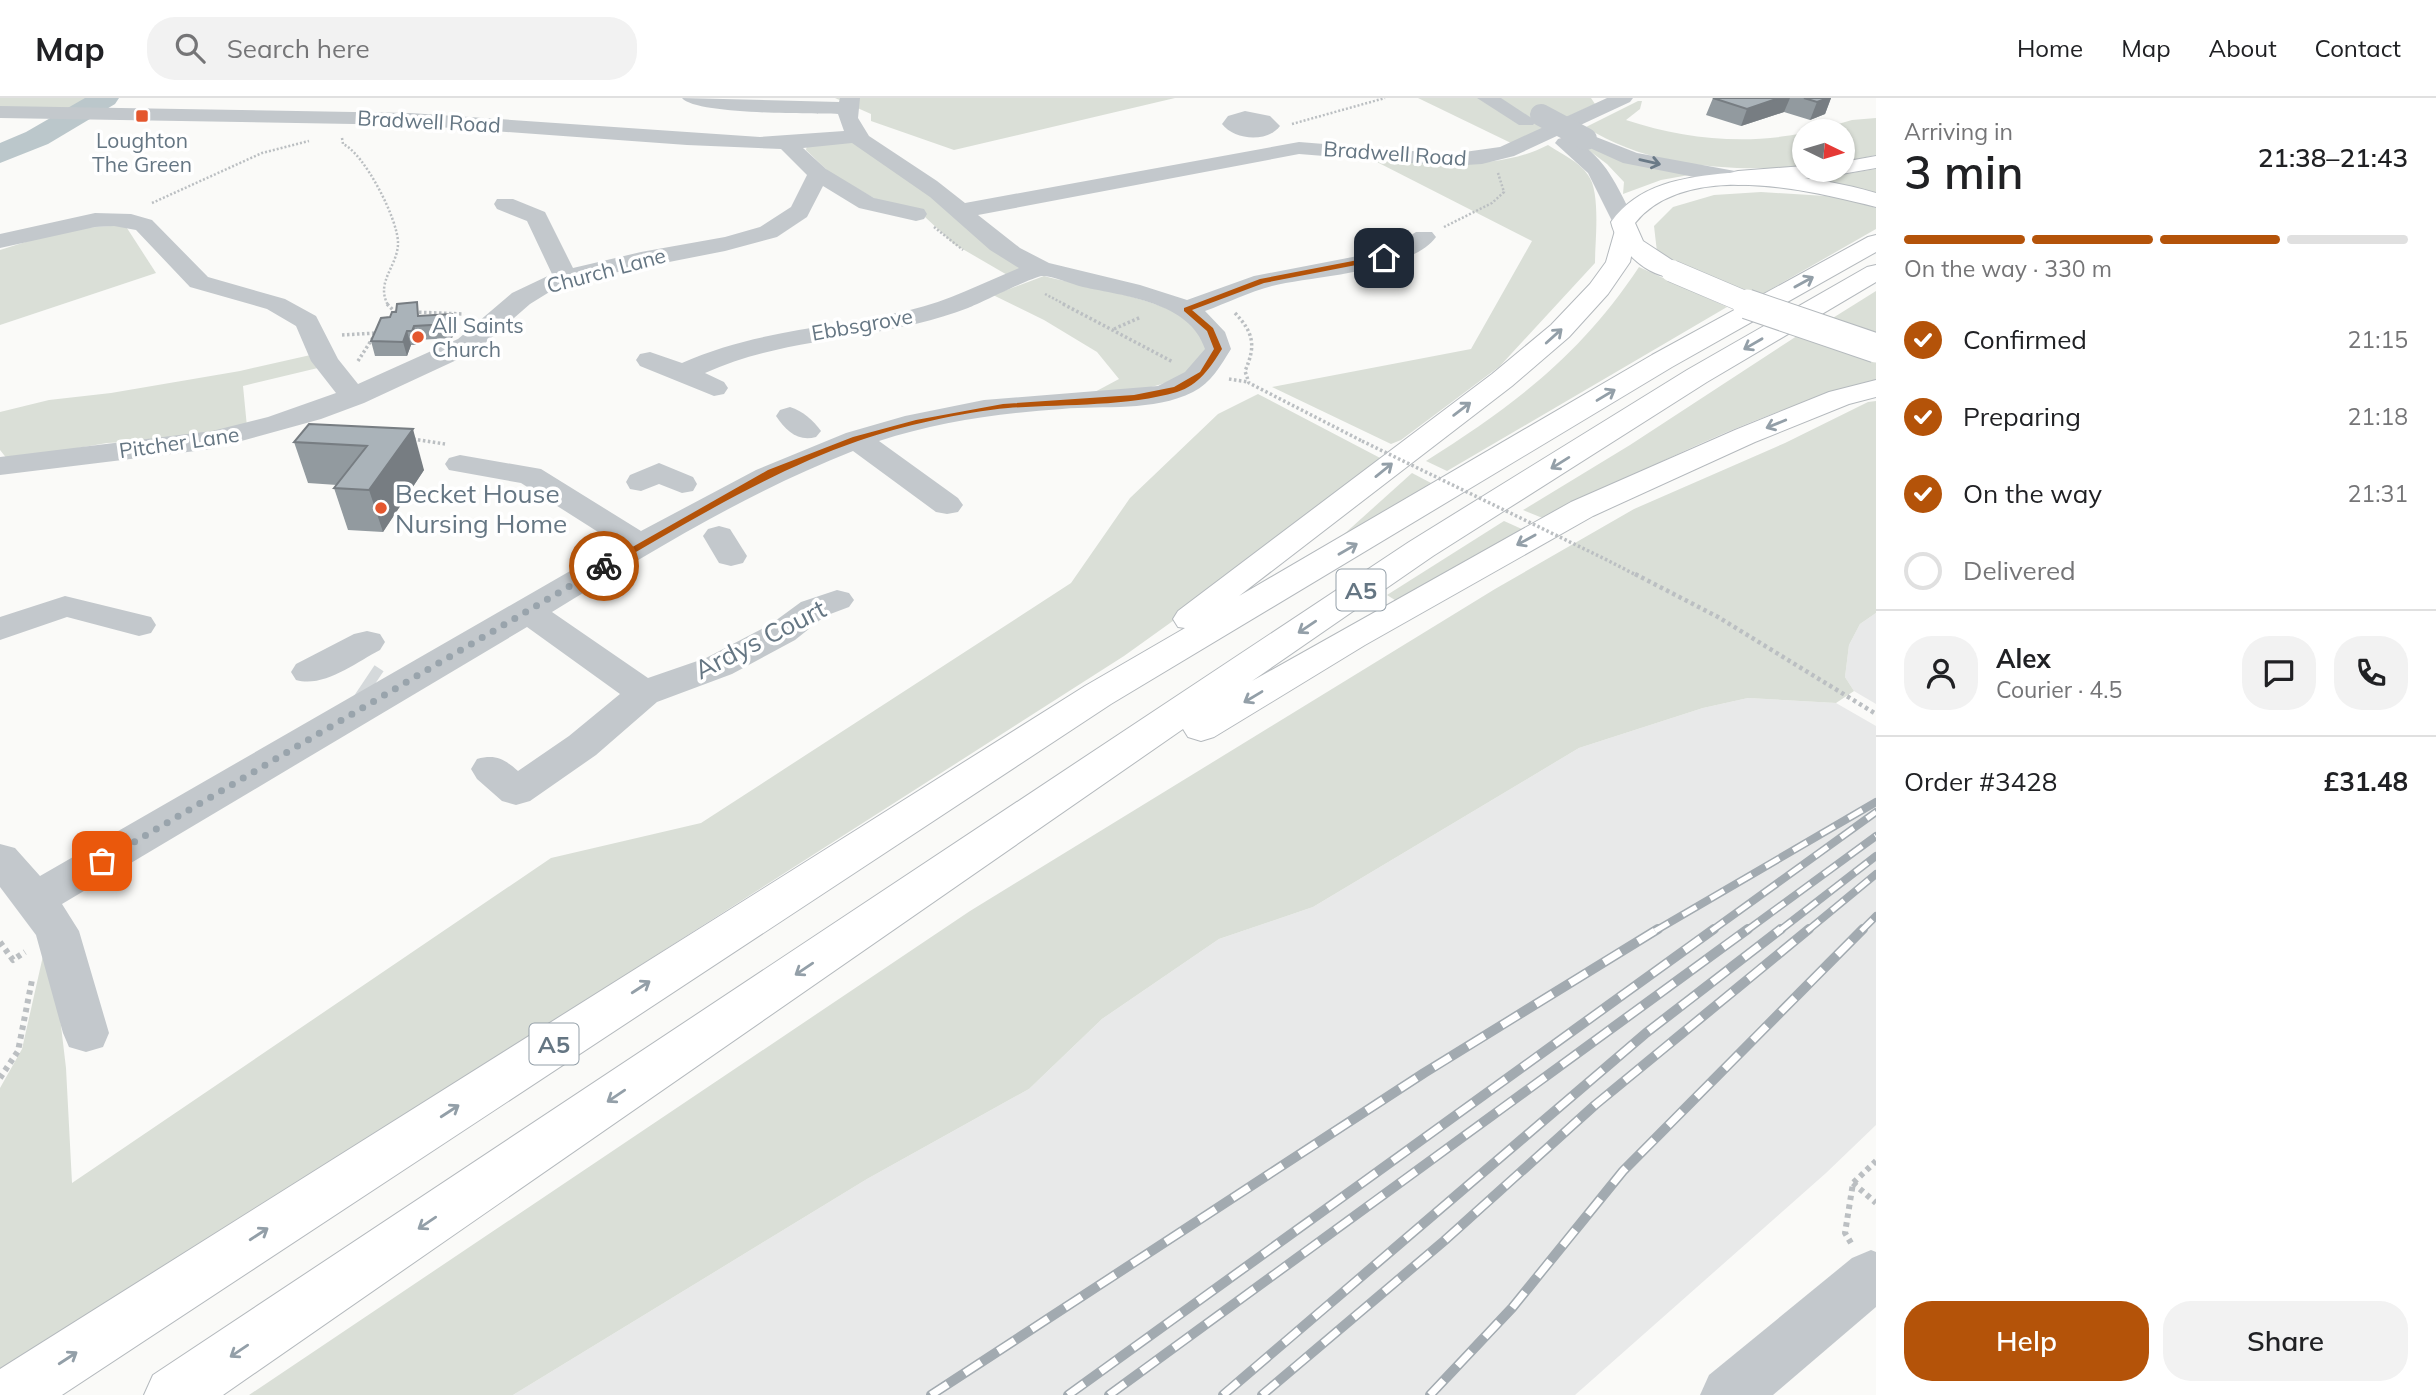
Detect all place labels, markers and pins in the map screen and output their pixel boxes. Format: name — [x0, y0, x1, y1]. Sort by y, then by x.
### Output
marker: Loughton The Green — [134, 108, 150, 124]
place label: Loughton The Green — [92, 127, 192, 177]
pin — [1354, 228, 1414, 288]
place label: All Saints Church — [432, 312, 524, 362]
marker: All Saints Church — [410, 329, 426, 345]
place label: Becket House Nursing Home — [395, 477, 567, 540]
marker: Becket House Nursing Home — [373, 500, 389, 516]
pin — [72, 831, 132, 891]

